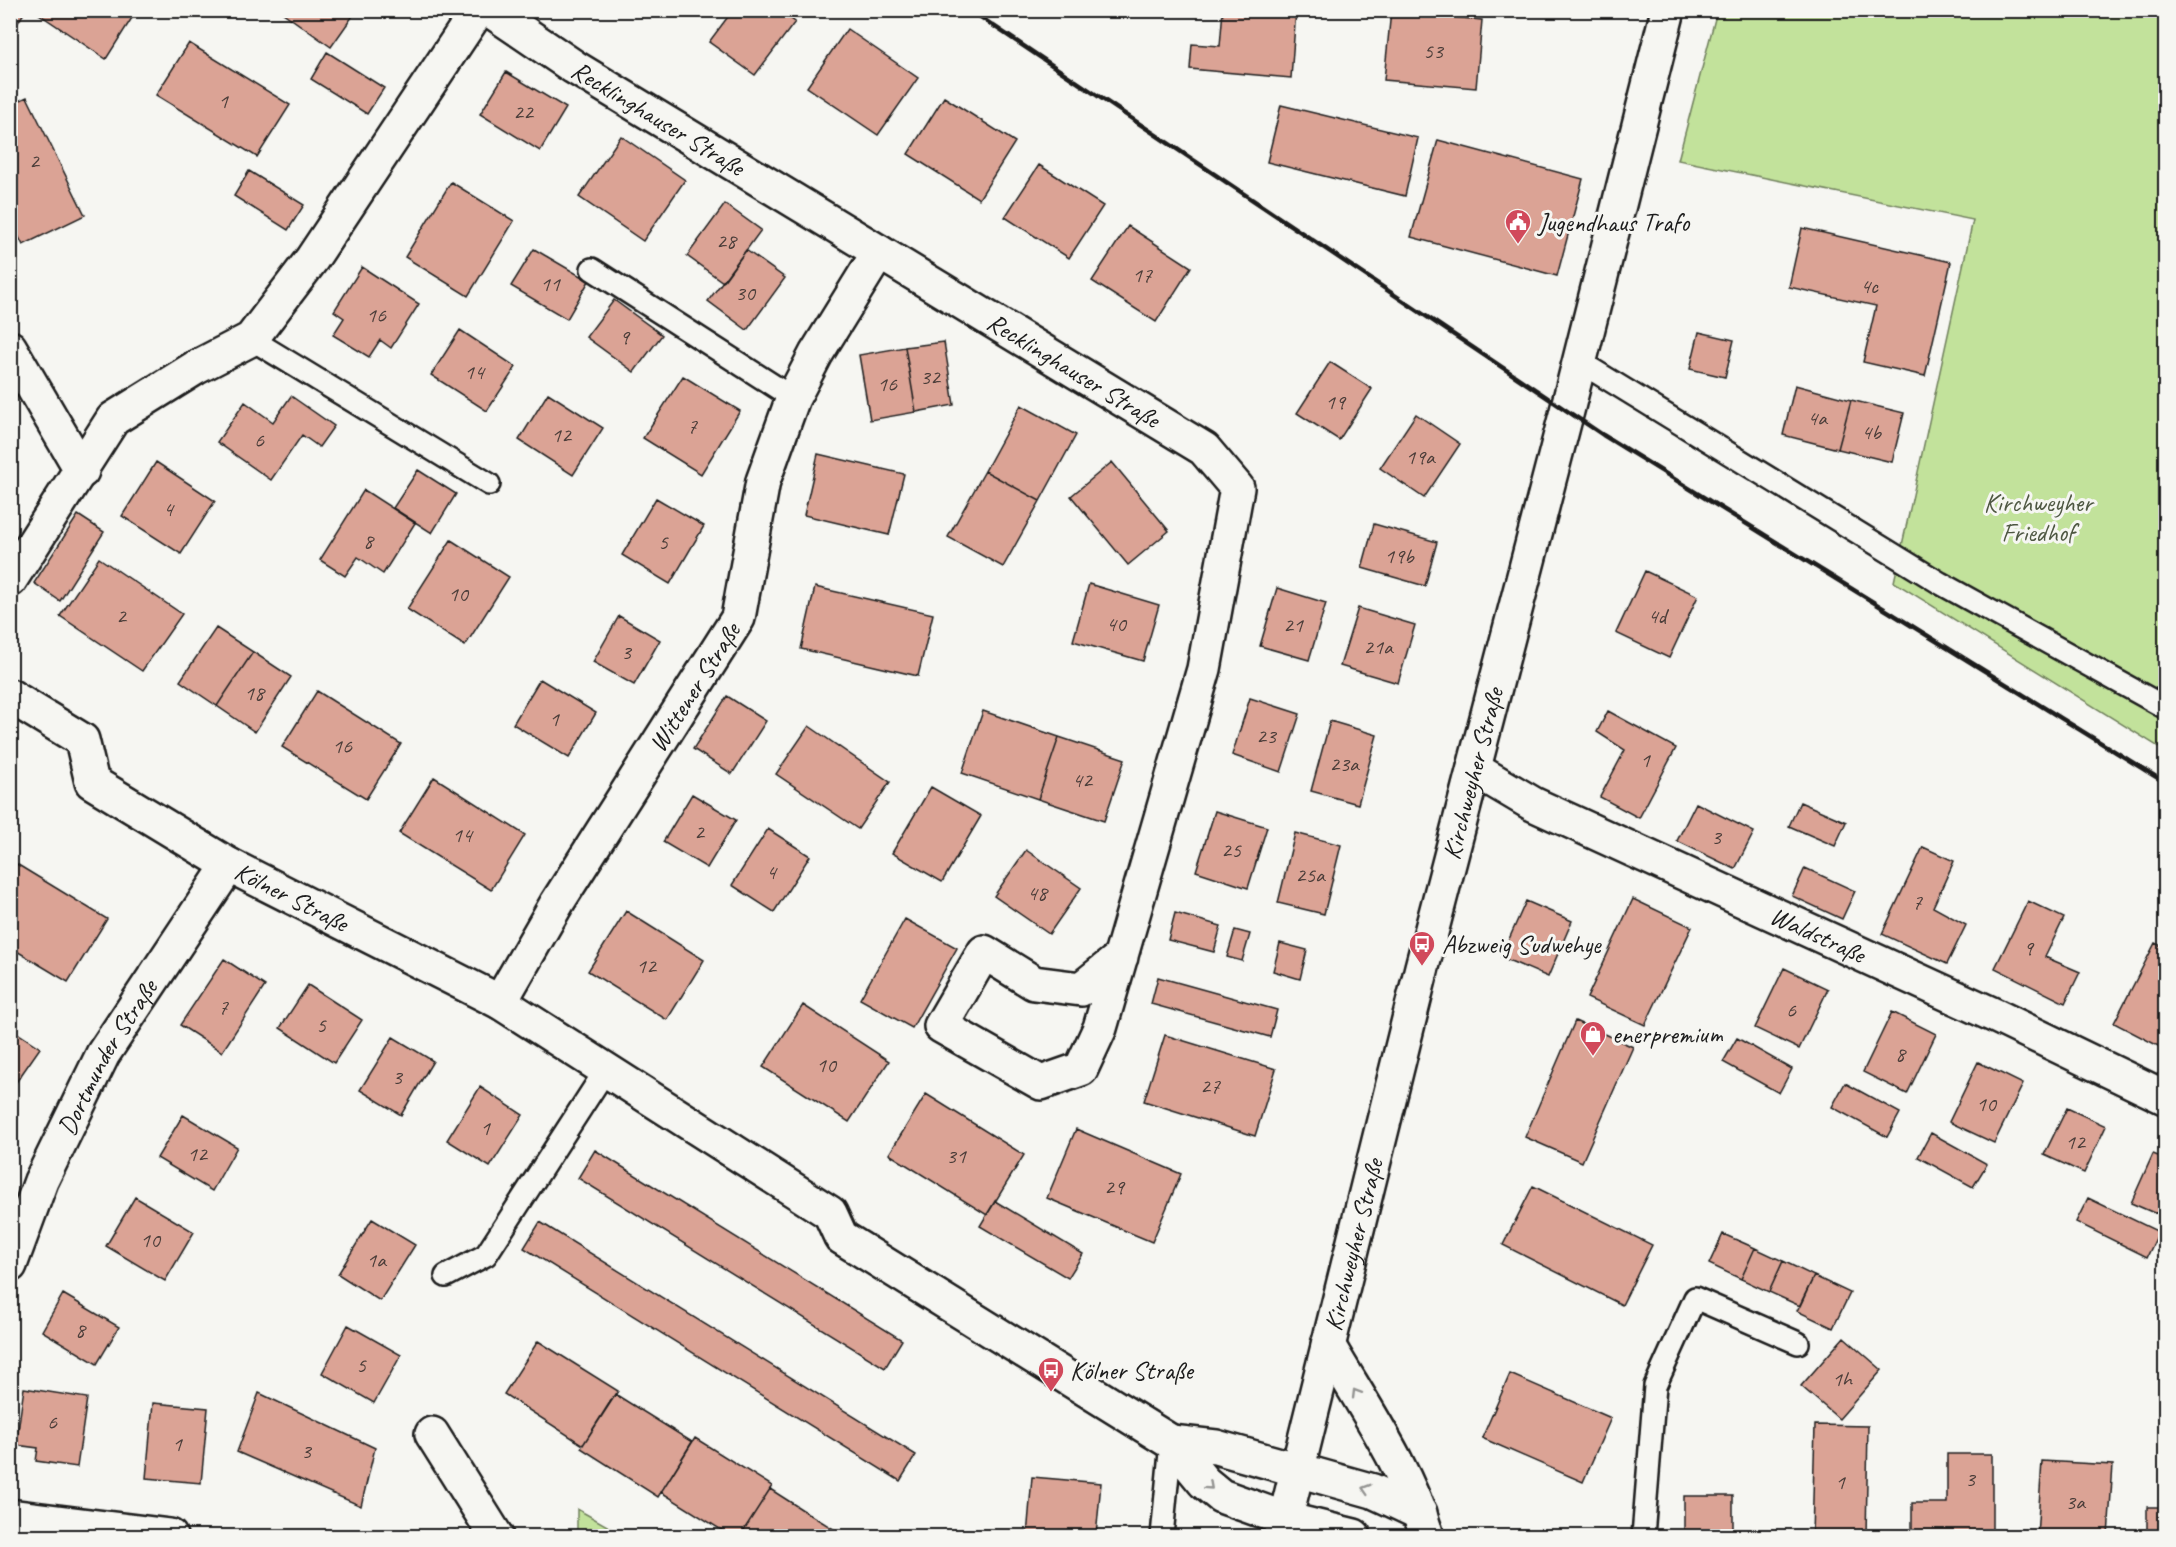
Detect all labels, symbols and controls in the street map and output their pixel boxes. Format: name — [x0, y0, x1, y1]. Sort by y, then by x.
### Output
house number: 53 — [1423, 37, 1445, 65]
street label: Recklinghauser Straße — [565, 53, 753, 185]
house number: 1 — [218, 87, 229, 115]
house number: 22 — [513, 98, 535, 126]
house number: 2 — [29, 147, 41, 175]
place label: Jugendhaus Trafo — [1536, 206, 1691, 239]
public building icon: Jugendhaus Trafo — [1503, 207, 1533, 245]
house number: 28 — [716, 227, 738, 255]
house number: 17 — [1132, 261, 1153, 289]
house number: 11 — [540, 270, 561, 298]
house number: 4c — [1860, 272, 1879, 300]
house number: 30 — [735, 279, 757, 307]
house number: 16 — [366, 301, 387, 329]
street label: Recklinghauser Straße — [981, 305, 1168, 437]
house number: 9 — [619, 323, 631, 351]
house number: 14 — [464, 358, 486, 386]
house number: 32 — [920, 363, 942, 391]
house number: 16 — [877, 370, 898, 398]
house number: 19 — [1325, 388, 1347, 416]
house number: 4a — [1807, 404, 1828, 432]
house number: 7 — [687, 412, 698, 440]
house number: 4b — [1861, 418, 1882, 446]
house number: 12 — [551, 421, 573, 449]
house number: 6 — [254, 426, 265, 454]
house number: 19a — [1405, 443, 1436, 471]
park label: Kirchweyher Friedhof — [1984, 486, 2095, 549]
house number: 4 — [163, 495, 175, 523]
house number: 8 — [363, 527, 375, 555]
house number: 5 — [658, 528, 669, 556]
house number: 19b — [1384, 542, 1415, 570]
house number: 10 — [448, 580, 470, 608]
house number: 2 — [116, 602, 128, 630]
house number: 4d — [1648, 602, 1670, 630]
house number: 40 — [1106, 610, 1128, 638]
house number: 21 — [1283, 611, 1304, 639]
street label: Wittener Straße — [641, 614, 749, 758]
house number: 21a — [1363, 633, 1394, 661]
house number: 3 — [621, 638, 633, 666]
house number: 18 — [244, 679, 266, 707]
street label: Kirchweyher Straße — [1435, 682, 1512, 863]
house number: 1 — [549, 705, 560, 733]
house number: 23 — [1256, 722, 1278, 750]
house number: 16 — [332, 732, 353, 760]
house number: 1 — [1640, 746, 1651, 774]
house number: 23a — [1329, 750, 1360, 778]
house number: 42 — [1072, 766, 1094, 794]
house number: 2 — [694, 818, 706, 846]
house number: 14 — [452, 821, 474, 849]
house number: 3 — [1711, 823, 1723, 851]
house number: 25 — [1221, 836, 1242, 864]
street label: Kölner Straße — [229, 855, 356, 941]
house number: 4 — [766, 858, 778, 886]
house number: 25a — [1295, 861, 1326, 889]
house number: 48 — [1027, 879, 1049, 907]
house number: 7 — [1912, 888, 1923, 916]
street label: Waldstraße — [1765, 899, 1873, 972]
place label: Abzweig Sudwehye — [1442, 928, 1602, 961]
bus stop icon: Abzweig Sudwehye — [1407, 929, 1437, 967]
house number: 9 — [2023, 934, 2035, 962]
house number: 12 — [636, 952, 658, 980]
street label: Dortmunder Straße — [50, 971, 166, 1140]
house number: 7 — [218, 993, 229, 1021]
house number: 6 — [1786, 996, 1797, 1024]
house number: 5 — [316, 1011, 327, 1039]
place label: enerpremium — [1612, 1018, 1724, 1051]
shop icon: enerpremium — [1578, 1019, 1608, 1057]
house number: 8 — [1895, 1040, 1907, 1068]
house number: 10 — [816, 1051, 838, 1079]
house number: 3 — [392, 1063, 404, 1091]
house number: 27 — [1200, 1072, 1221, 1100]
house number: 10 — [1976, 1090, 1998, 1118]
house number: 1 — [480, 1114, 491, 1142]
house number: 12 — [2065, 1128, 2087, 1156]
house number: 12 — [187, 1140, 209, 1168]
house number: 31 — [946, 1142, 967, 1170]
street label: Kirchweyher Straße — [1316, 1153, 1391, 1334]
house number: 29 — [1104, 1173, 1126, 1201]
house number: 10 — [140, 1226, 162, 1254]
house number: 1a — [366, 1246, 387, 1274]
house number: 8 — [75, 1316, 87, 1344]
house number: 5 — [356, 1351, 367, 1379]
place label: Kölner Straße — [1070, 1354, 1195, 1387]
bus stop icon: Kölner Straße — [1036, 1355, 1066, 1393]
house number: 1h — [1832, 1365, 1854, 1393]
one-way arrow — [1351, 1389, 1363, 1399]
house number: 6 — [47, 1408, 58, 1436]
house number: 1 — [172, 1430, 183, 1458]
house number: 3 — [301, 1437, 313, 1465]
house number: 3 — [1965, 1465, 1977, 1493]
house number: 1 — [1835, 1468, 1846, 1496]
one-way arrow — [1203, 1479, 1213, 1490]
one-way arrow — [1361, 1484, 1372, 1496]
house number: 3a — [2065, 1488, 2086, 1516]

